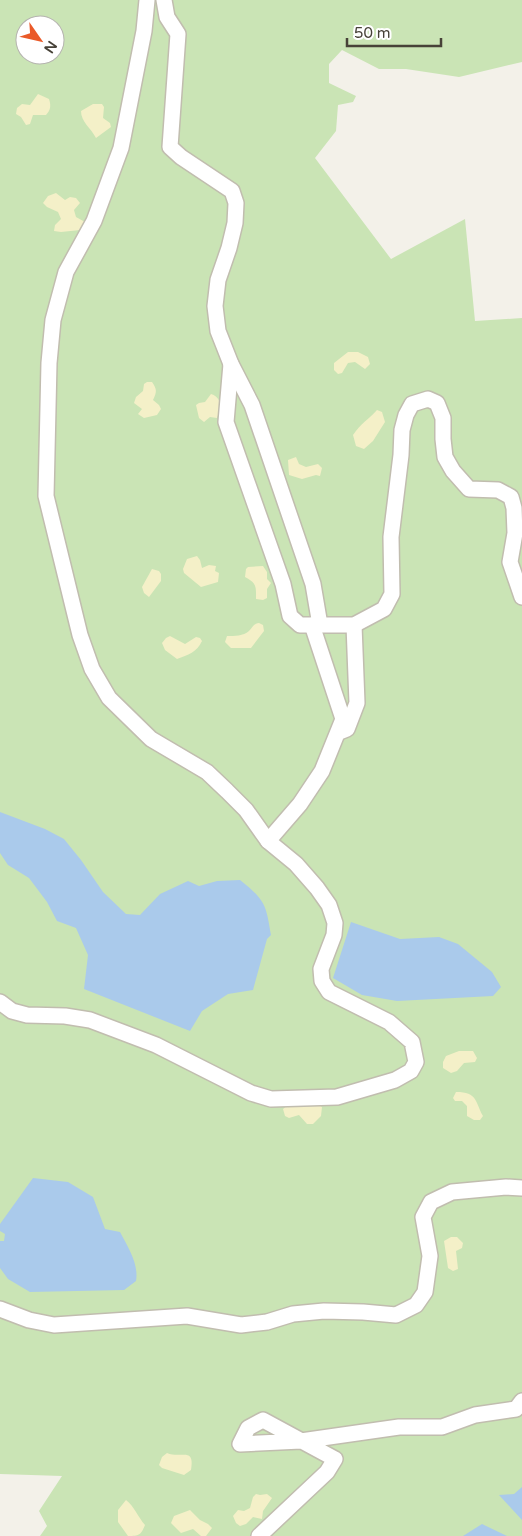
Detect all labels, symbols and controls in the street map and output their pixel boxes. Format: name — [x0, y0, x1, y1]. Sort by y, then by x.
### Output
north arrow — [15, 15, 65, 65]
scale bar — [347, 15, 441, 47]
text: 50 m — [354, 24, 391, 42]
text: N — [40, 38, 61, 56]

